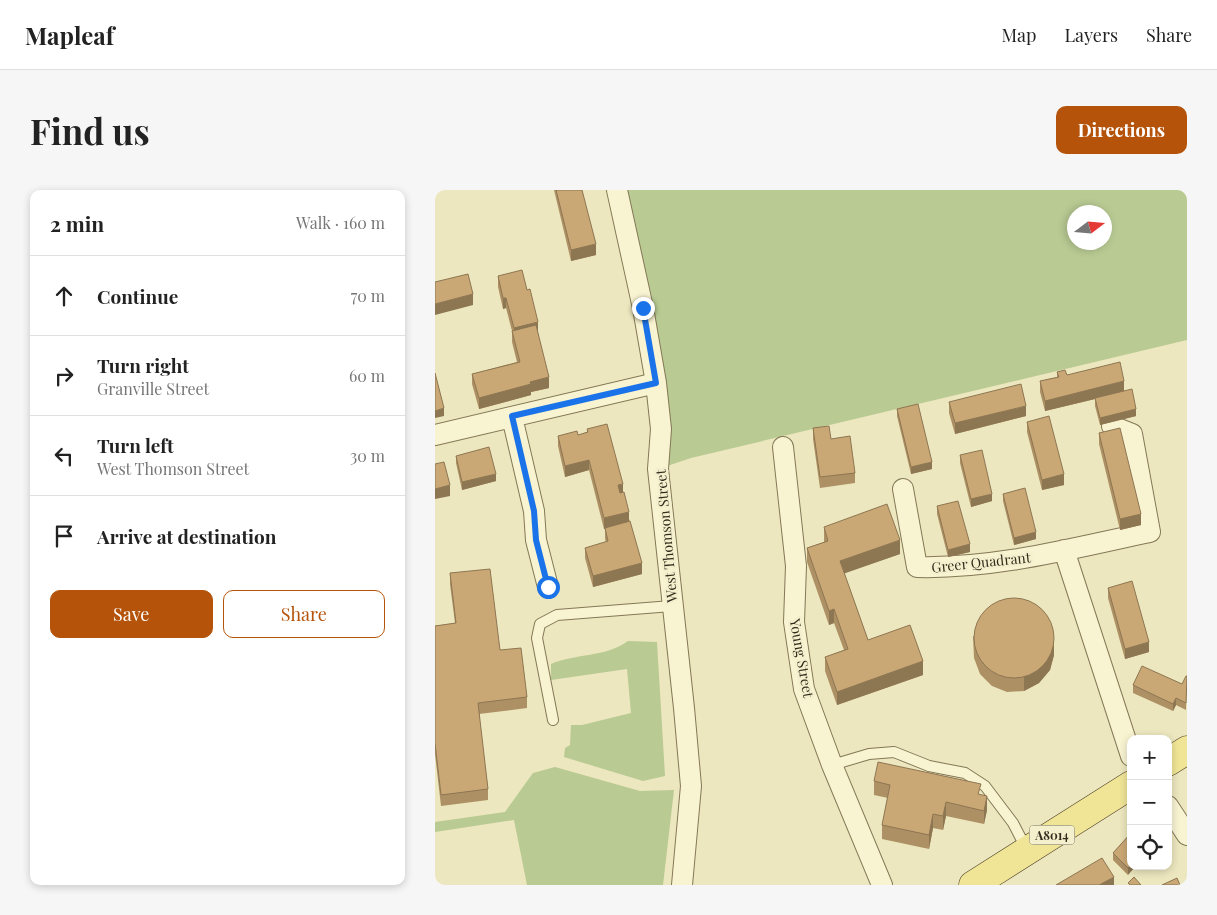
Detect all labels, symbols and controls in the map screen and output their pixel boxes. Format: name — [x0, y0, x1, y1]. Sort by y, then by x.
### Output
text: Mapleaf — [25, 19, 114, 51]
text: Map — [1001, 23, 1036, 47]
text: Layers — [1064, 23, 1118, 47]
text: Share — [1146, 23, 1192, 47]
button: Directions — [1056, 106, 1187, 154]
text: Find us — [30, 107, 150, 154]
north arrow — [1067, 205, 1112, 250]
text: 2 min — [50, 209, 104, 237]
text: Walk · 160 m — [296, 212, 385, 233]
icon: ahead — [50, 282, 78, 310]
text: Continue — [97, 283, 178, 309]
text: 70 m — [351, 285, 385, 306]
route end — [632, 297, 655, 320]
text: Turn right — [97, 352, 189, 378]
icon: right — [50, 362, 78, 390]
text: 60 m — [349, 365, 385, 386]
text: Granville Street — [97, 378, 209, 399]
text: Turn left — [97, 432, 174, 458]
icon: left — [50, 442, 78, 470]
text: 30 m — [350, 445, 385, 466]
text: West Thomson Street — [97, 458, 249, 479]
street label: West Thomson Street — [651, 468, 681, 604]
icon: arrive — [50, 522, 78, 550]
text: Arrive at destination — [97, 523, 277, 549]
street label: Greer Quadrant — [931, 547, 1033, 577]
route start — [537, 576, 560, 599]
button: Save — [50, 590, 213, 638]
button: Share — [223, 590, 385, 638]
street label: Young Street — [786, 616, 818, 700]
map controls — [1127, 735, 1172, 870]
button: + — [1127, 735, 1172, 780]
button: − — [1127, 780, 1172, 825]
button: locate — [1127, 825, 1172, 870]
road number: A8014 — [1029, 826, 1075, 844]

